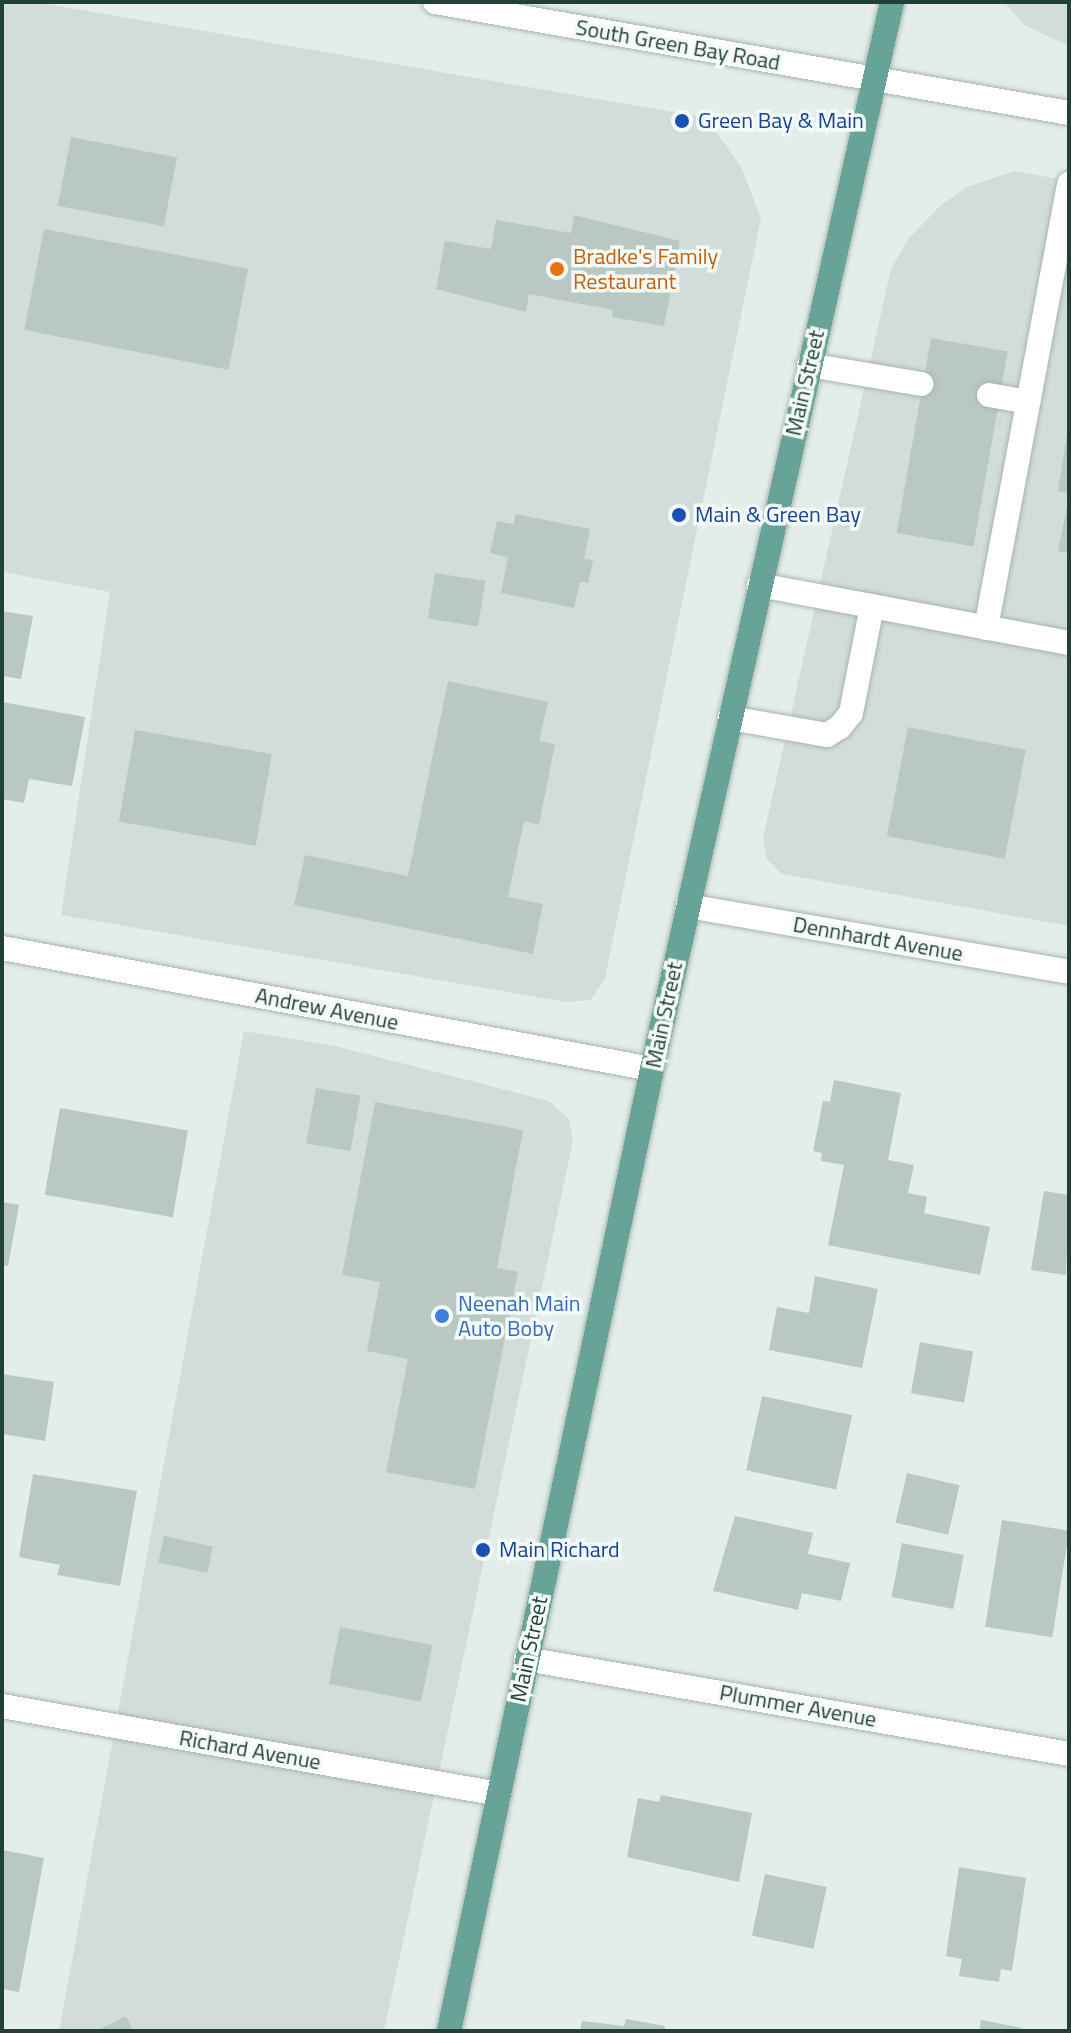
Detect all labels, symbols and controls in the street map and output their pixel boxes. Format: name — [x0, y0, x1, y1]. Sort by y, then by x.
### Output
street label: South Green Bay Road — [574, 14, 782, 76]
place label: Green Bay & Main — [698, 108, 864, 134]
marker: Green Bay & Main — [673, 112, 691, 130]
place label: Bradke's Family Restaurant — [573, 243, 718, 294]
marker: Bradke's Family Restaurant — [548, 260, 566, 278]
street label: Main Street — [780, 328, 830, 438]
place label: Main & Green Bay — [695, 502, 861, 528]
marker: Main & Green Bay — [670, 506, 688, 524]
street label: Dennhardt Avenue — [791, 911, 965, 967]
street label: Main Street — [640, 960, 688, 1070]
street label: Andrew Avenue — [253, 982, 401, 1036]
place label: Neenah Main Auto Boby — [458, 1290, 581, 1342]
marker: Neenah Main Auto Boby — [433, 1307, 451, 1325]
place label: Main Richard — [499, 1537, 620, 1563]
marker: Main Richard — [474, 1541, 492, 1559]
street label: Main Street — [505, 1594, 553, 1704]
street label: Plummer Avenue — [717, 1679, 879, 1733]
street label: Richard Avenue — [177, 1725, 323, 1775]

